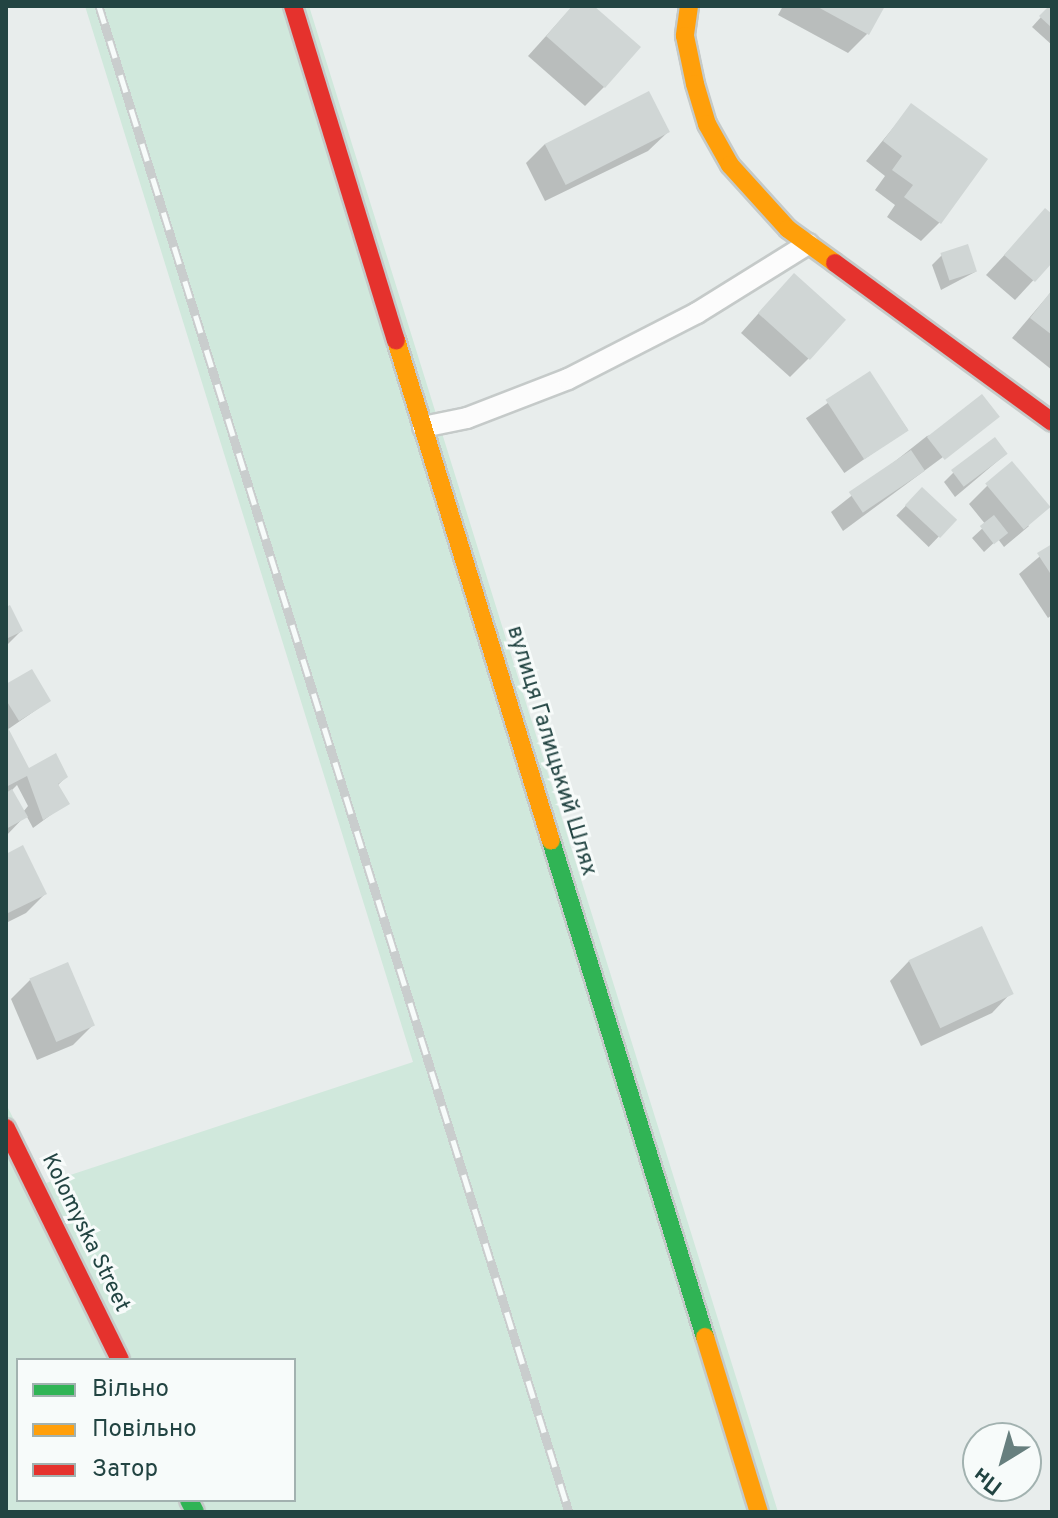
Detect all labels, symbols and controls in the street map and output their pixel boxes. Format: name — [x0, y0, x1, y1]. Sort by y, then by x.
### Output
street label: вулиця Галицький Шлях — [500, 623, 602, 879]
street label: Kolomyska Street — [35, 1150, 135, 1316]
legend — [16, 1358, 296, 1502]
text: Вільно — [92, 1375, 169, 1405]
text: Повільно — [92, 1415, 197, 1445]
north arrow — [962, 1422, 1042, 1502]
text: Затор — [92, 1455, 158, 1485]
text: Пн — [968, 1460, 1008, 1500]

